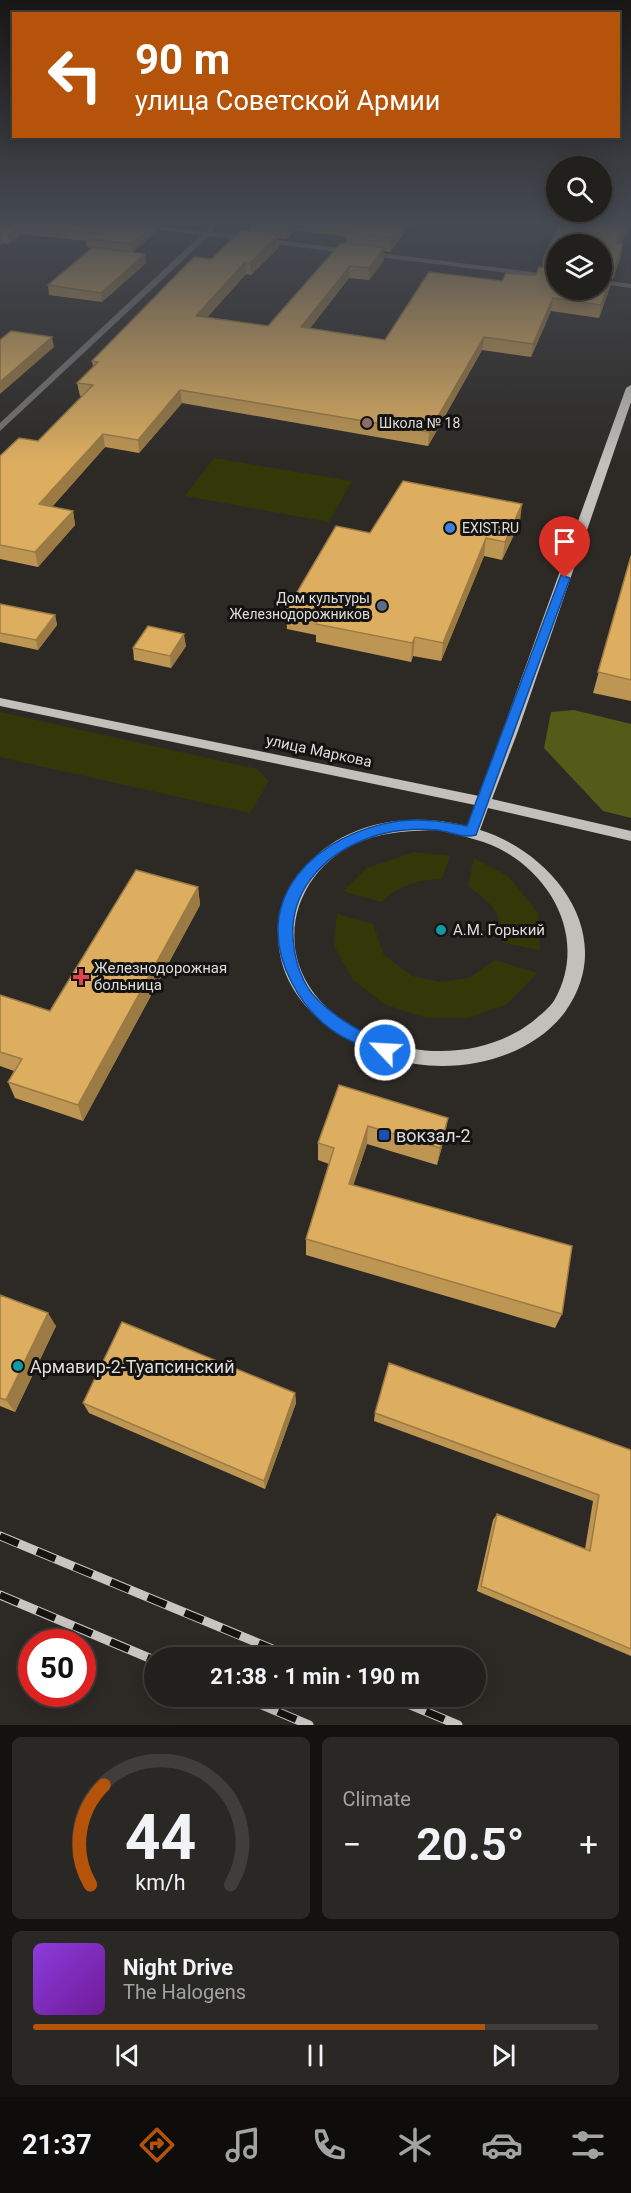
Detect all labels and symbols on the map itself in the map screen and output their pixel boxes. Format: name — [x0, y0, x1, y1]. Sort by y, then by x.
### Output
place label: Школа № 18 — [379, 415, 460, 431]
marker: Школа № 18 — [360, 416, 374, 430]
pin — [539, 516, 590, 578]
place label: EXIST.RU — [462, 520, 519, 536]
marker: EXIST.RU — [443, 521, 457, 535]
place label: Дом культуры Железнодорожников — [229, 590, 370, 622]
marker: Дом культуры Железнодорожников — [375, 599, 389, 613]
street label: улица Маркова — [264, 731, 374, 771]
place label: А.М. Горький — [453, 921, 545, 939]
marker: А.М. Горький — [434, 923, 448, 937]
place label: Железнодорожная больница — [94, 959, 227, 994]
marker: Железнодорожная больница — [72, 968, 90, 986]
position arrow — [353, 1018, 417, 1082]
place label: вокзал-2 — [396, 1125, 471, 1146]
marker: вокзал-2 — [377, 1128, 391, 1142]
place label: Армавир-2-Туапсинский — [30, 1356, 235, 1377]
marker: Армавир-2-Туапсинский — [11, 1359, 25, 1373]
speed limit sign: 50 — [18, 1629, 96, 1707]

